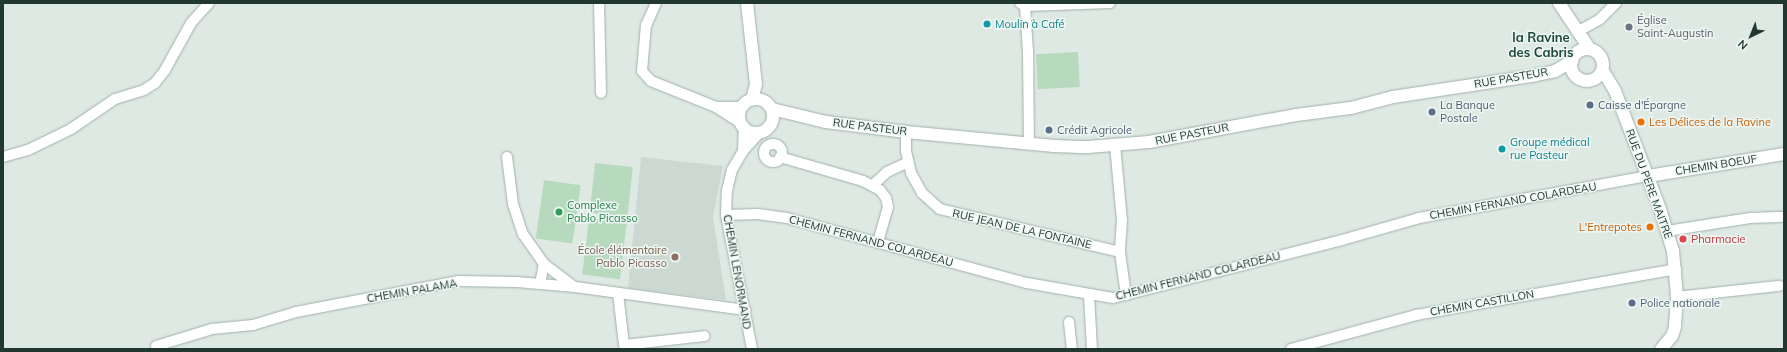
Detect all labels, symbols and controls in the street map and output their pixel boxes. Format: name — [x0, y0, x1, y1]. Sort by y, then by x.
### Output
place label: Église Saint-Augustin — [1637, 14, 1713, 40]
north arrow — [1731, 16, 1771, 56]
place label: Moulin à Café — [995, 17, 1065, 31]
marker: Moulin à Café — [982, 19, 992, 29]
marker: Église Saint-Augustin — [1624, 22, 1634, 32]
district label: la Ravine des Cabris — [1508, 30, 1574, 61]
text: N — [1735, 37, 1751, 53]
street label: RUE PASTEUR — [1473, 65, 1549, 91]
place label: Caisse d'Épargne — [1598, 98, 1686, 112]
place label: La Banque Postale — [1440, 99, 1495, 125]
marker: Caisse d'Épargne — [1585, 100, 1595, 110]
marker: La Banque Postale — [1427, 107, 1437, 117]
place label: Les Délices de la Ravine — [1649, 115, 1771, 129]
street label: RUE PASTEUR — [832, 116, 908, 138]
marker: Les Délices de la Ravine — [1636, 117, 1646, 127]
street label: RUE PASTEUR — [1154, 120, 1230, 148]
place label: Crédit Agricole — [1057, 123, 1132, 137]
marker: Crédit Agricole — [1044, 125, 1054, 135]
street label: RUE DU PERE MAITRE — [1623, 127, 1675, 241]
place label: Groupe médical rue Pasteur — [1510, 136, 1590, 162]
marker: Groupe médical rue Pasteur — [1497, 144, 1507, 154]
street label: CHEMIN BOEUF — [1674, 152, 1758, 178]
street label: CHEMIN FERNAND COLARDEAU — [1428, 180, 1598, 222]
place label: Complexe Pablo Picasso — [567, 199, 638, 225]
marker: Complexe Pablo Picasso — [554, 207, 564, 217]
street label: RUE JEAN DE LA FONTAINE — [951, 207, 1093, 251]
street label: CHEMIN LENORMAND — [720, 213, 754, 331]
street label: CHEMIN FERNAND COLARDEAU — [787, 213, 955, 269]
place label: L'Entrepotes — [1579, 220, 1642, 234]
marker: L'Entrepotes — [1645, 222, 1655, 232]
place label: Pharmacie — [1691, 232, 1746, 246]
marker: Pharmacie — [1678, 234, 1688, 244]
place label: École élémentaire Pablo Picasso — [578, 244, 667, 270]
street label: CHEMIN FERNAND COLARDEAU — [1114, 249, 1282, 303]
marker: École élémentaire Pablo Picasso — [670, 252, 680, 262]
street label: CHEMIN PALAMA — [366, 277, 458, 305]
street label: CHEMIN CASTILLON — [1429, 287, 1535, 319]
place label: Police nationale — [1640, 296, 1720, 310]
marker: Police nationale — [1627, 298, 1637, 308]

